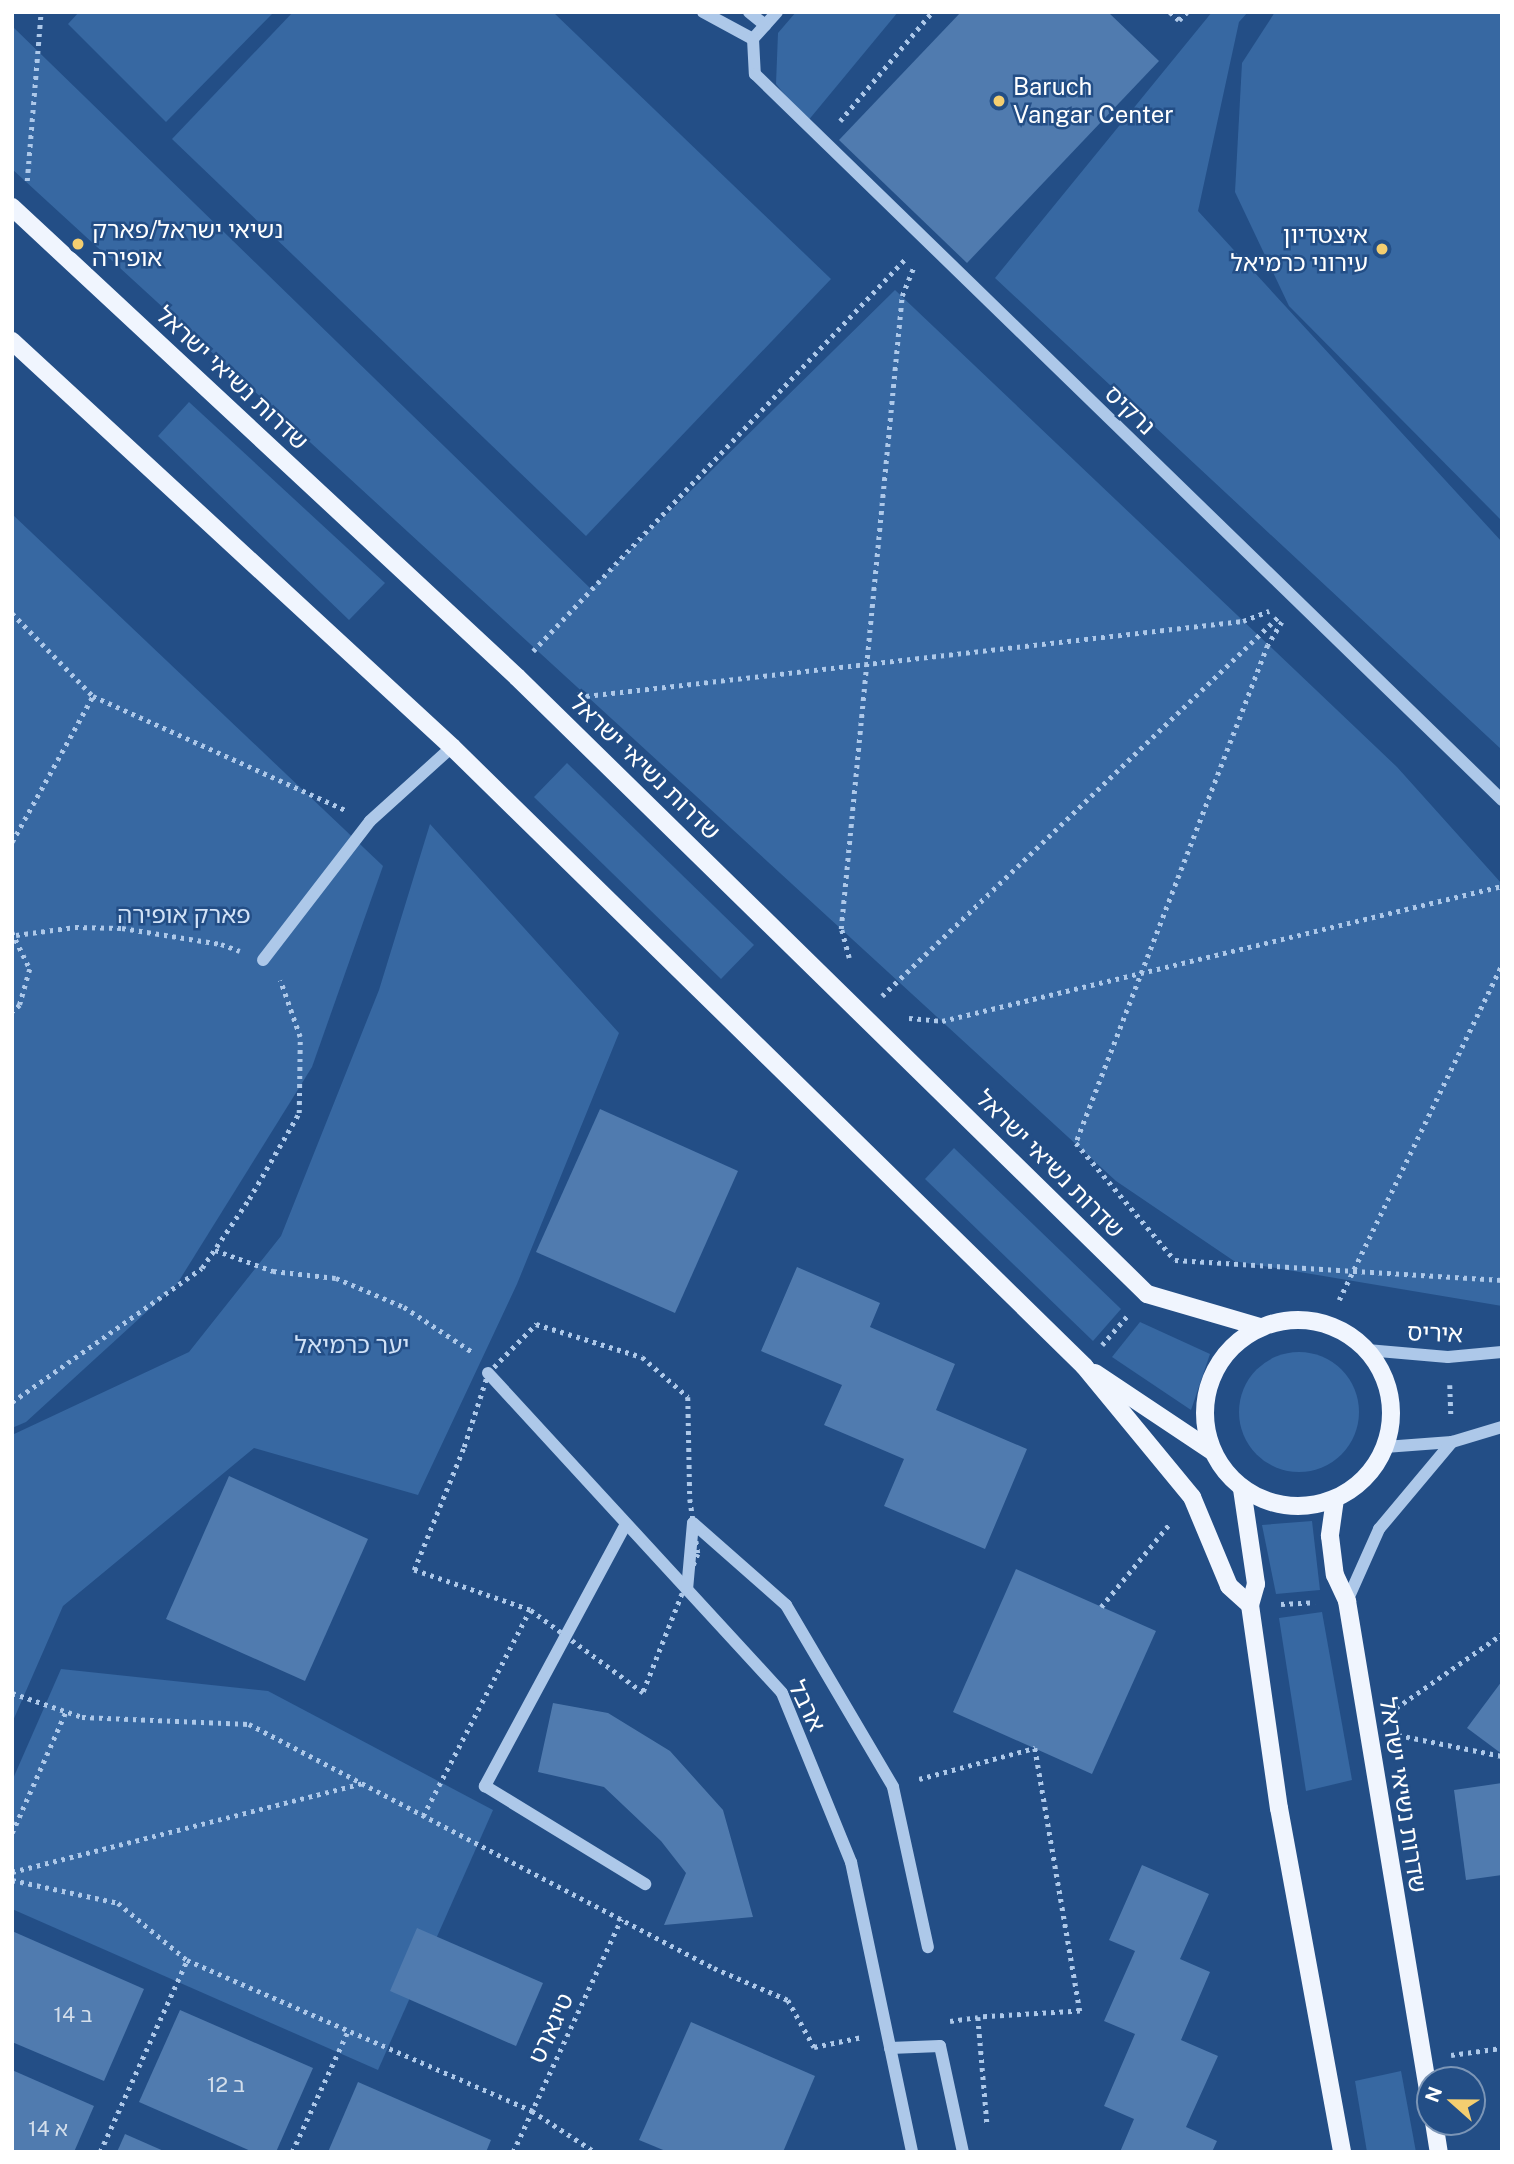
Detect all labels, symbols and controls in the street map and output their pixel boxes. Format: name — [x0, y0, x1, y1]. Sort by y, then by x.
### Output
place label: Baruch Vangar Center — [1013, 73, 1174, 129]
marker: Baruch Vangar Center — [991, 93, 1007, 109]
place label: נשיאי ישראל/פארק אופירה — [92, 216, 283, 272]
place label: איצטדיון עירוני כרמיאל — [1231, 221, 1368, 277]
marker: נשיאי ישראל/פארק אופירה — [70, 236, 86, 252]
marker: איצטדיון עירוני כרמיאל — [1374, 241, 1390, 257]
street label: שדרות נשיאי ישראל — [150, 300, 314, 456]
street label: נרקיס — [1099, 379, 1161, 441]
street label: שדרות נשיאי ישראל — [564, 688, 726, 846]
park label: פארק אופירה — [117, 901, 251, 929]
street label: שדרות נשיאי ישראל — [970, 1084, 1130, 1244]
street label: איריס — [1406, 1318, 1464, 1348]
park label: יער כרמיאל — [295, 1331, 409, 1359]
street label: ארבל — [782, 1676, 832, 1736]
street label: שדרות נשיאי ישראל — [1373, 1695, 1433, 1895]
street label: טיגארט — [522, 1989, 580, 2067]
house number: 14 ב — [54, 2002, 92, 2028]
north arrow — [1416, 2066, 1486, 2136]
house number: 12 ב — [207, 2072, 245, 2098]
text: N — [1420, 2083, 1446, 2105]
house number: 14 א — [28, 2116, 68, 2142]

